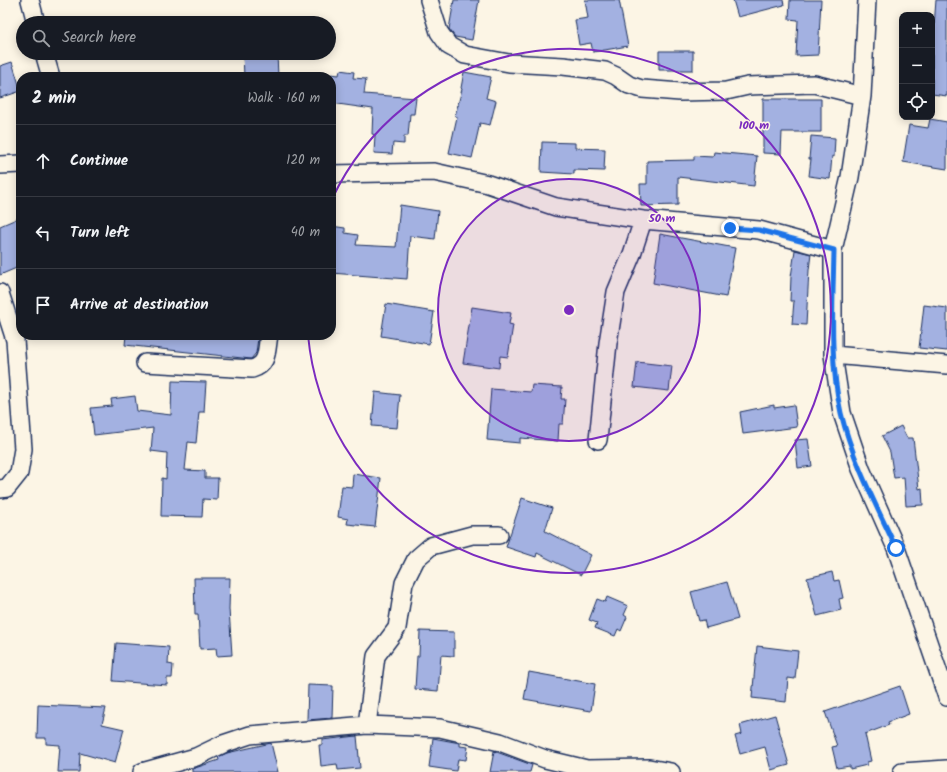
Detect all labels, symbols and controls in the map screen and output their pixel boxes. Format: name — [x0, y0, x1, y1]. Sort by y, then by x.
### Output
map controls — [899, 12, 935, 120]
button: + — [899, 12, 935, 48]
search box — [16, 16, 336, 60]
text: Search here — [62, 26, 136, 50]
icon: search — [30, 27, 52, 49]
button: − — [899, 48, 935, 84]
button: locate — [899, 84, 935, 120]
text: 2 min — [32, 85, 76, 112]
text: Walk · 160 m — [248, 88, 320, 109]
text: 100 m — [739, 116, 769, 135]
text: Continue — [70, 149, 128, 173]
icon: ahead — [32, 150, 54, 172]
text: 120 m — [286, 150, 320, 171]
text: 50 m — [648, 209, 676, 228]
route end — [721, 219, 739, 237]
text: Turn left — [70, 221, 130, 245]
icon: left — [32, 222, 54, 244]
text: 40 m — [291, 222, 320, 243]
text: Arrive at destination — [70, 293, 209, 317]
icon: arrive — [32, 294, 54, 316]
centre of rings — [562, 303, 576, 317]
route start — [887, 539, 905, 557]

